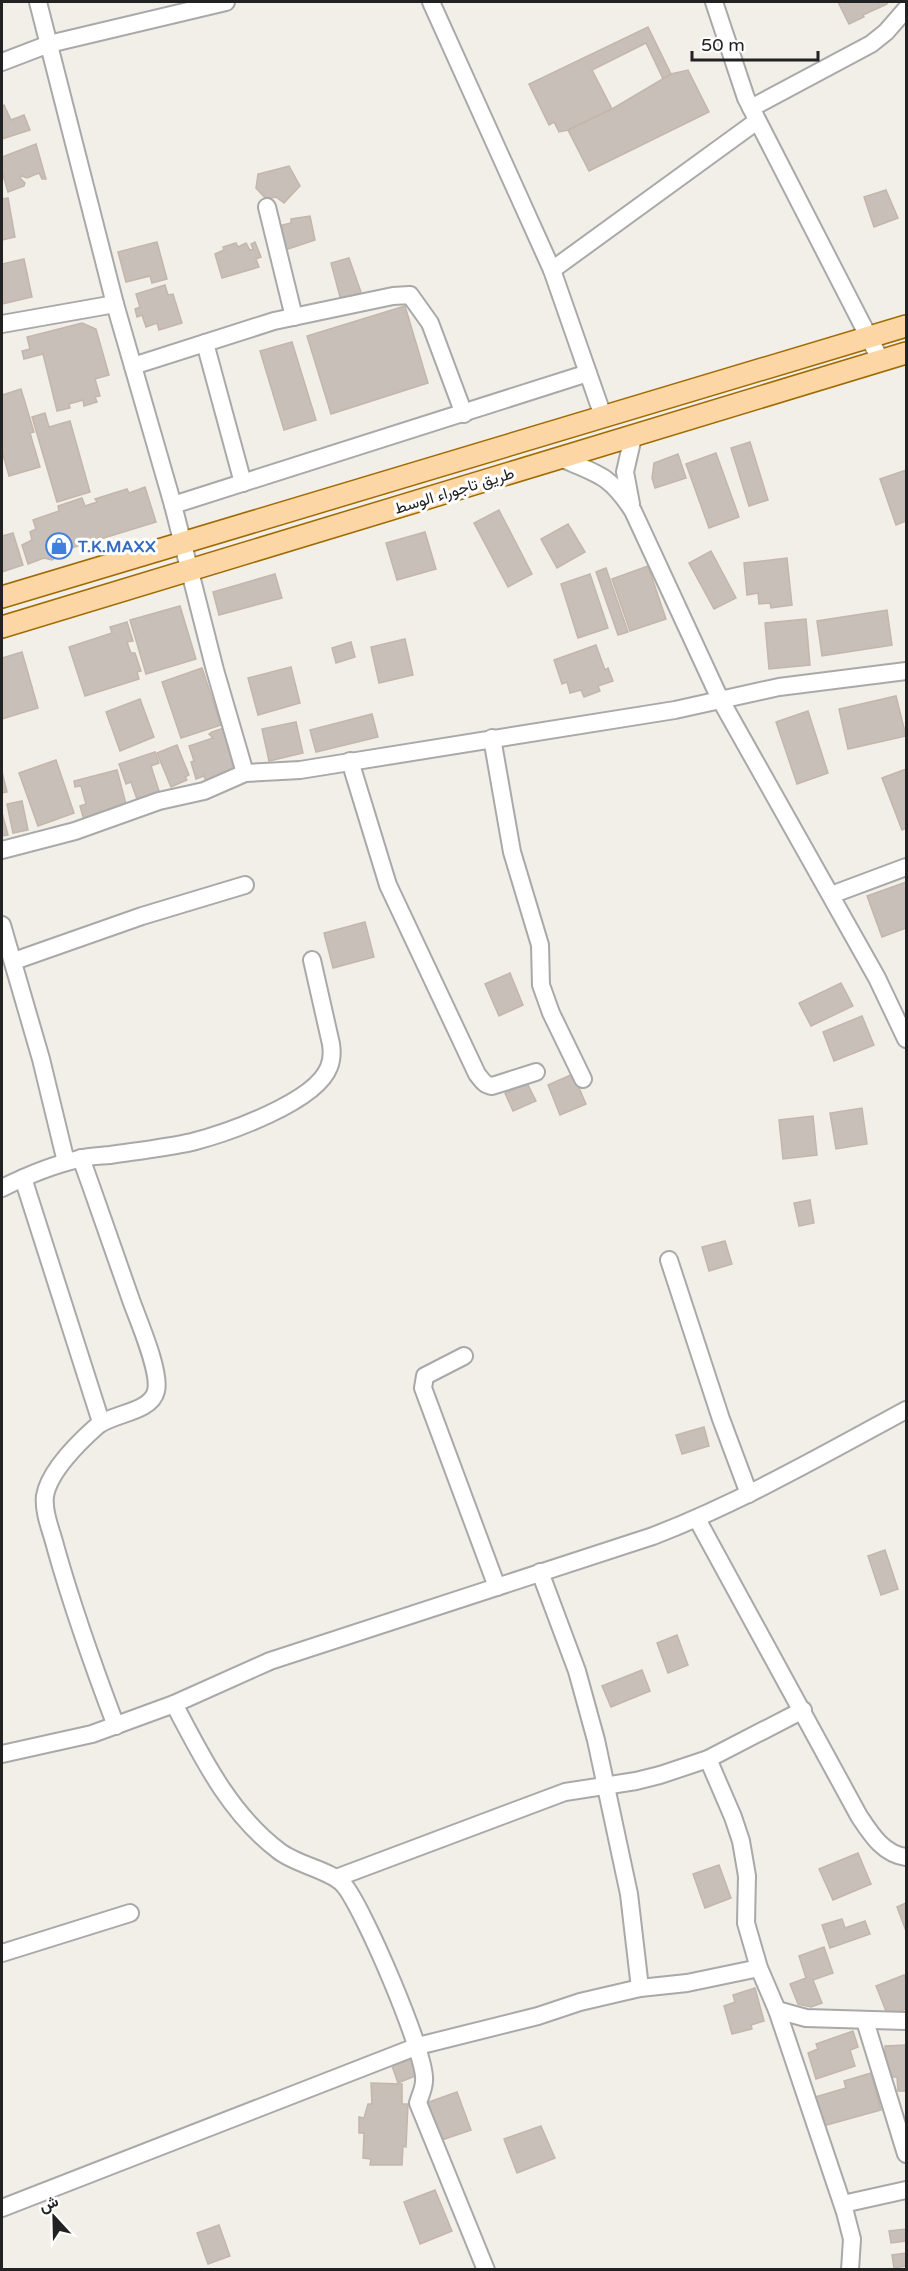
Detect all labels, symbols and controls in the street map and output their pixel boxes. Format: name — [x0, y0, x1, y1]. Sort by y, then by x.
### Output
scale bar — [692, 24, 818, 62]
text: 50 m — [701, 34, 745, 56]
street label: طريق تاجوراء الوسط — [392, 463, 517, 519]
shop icon: T.K.MAXX — [44, 531, 74, 561]
place label: T.K.MAXX — [77, 537, 156, 557]
north arrow — [24, 2187, 84, 2247]
text: ش — [36, 2191, 61, 2217]

